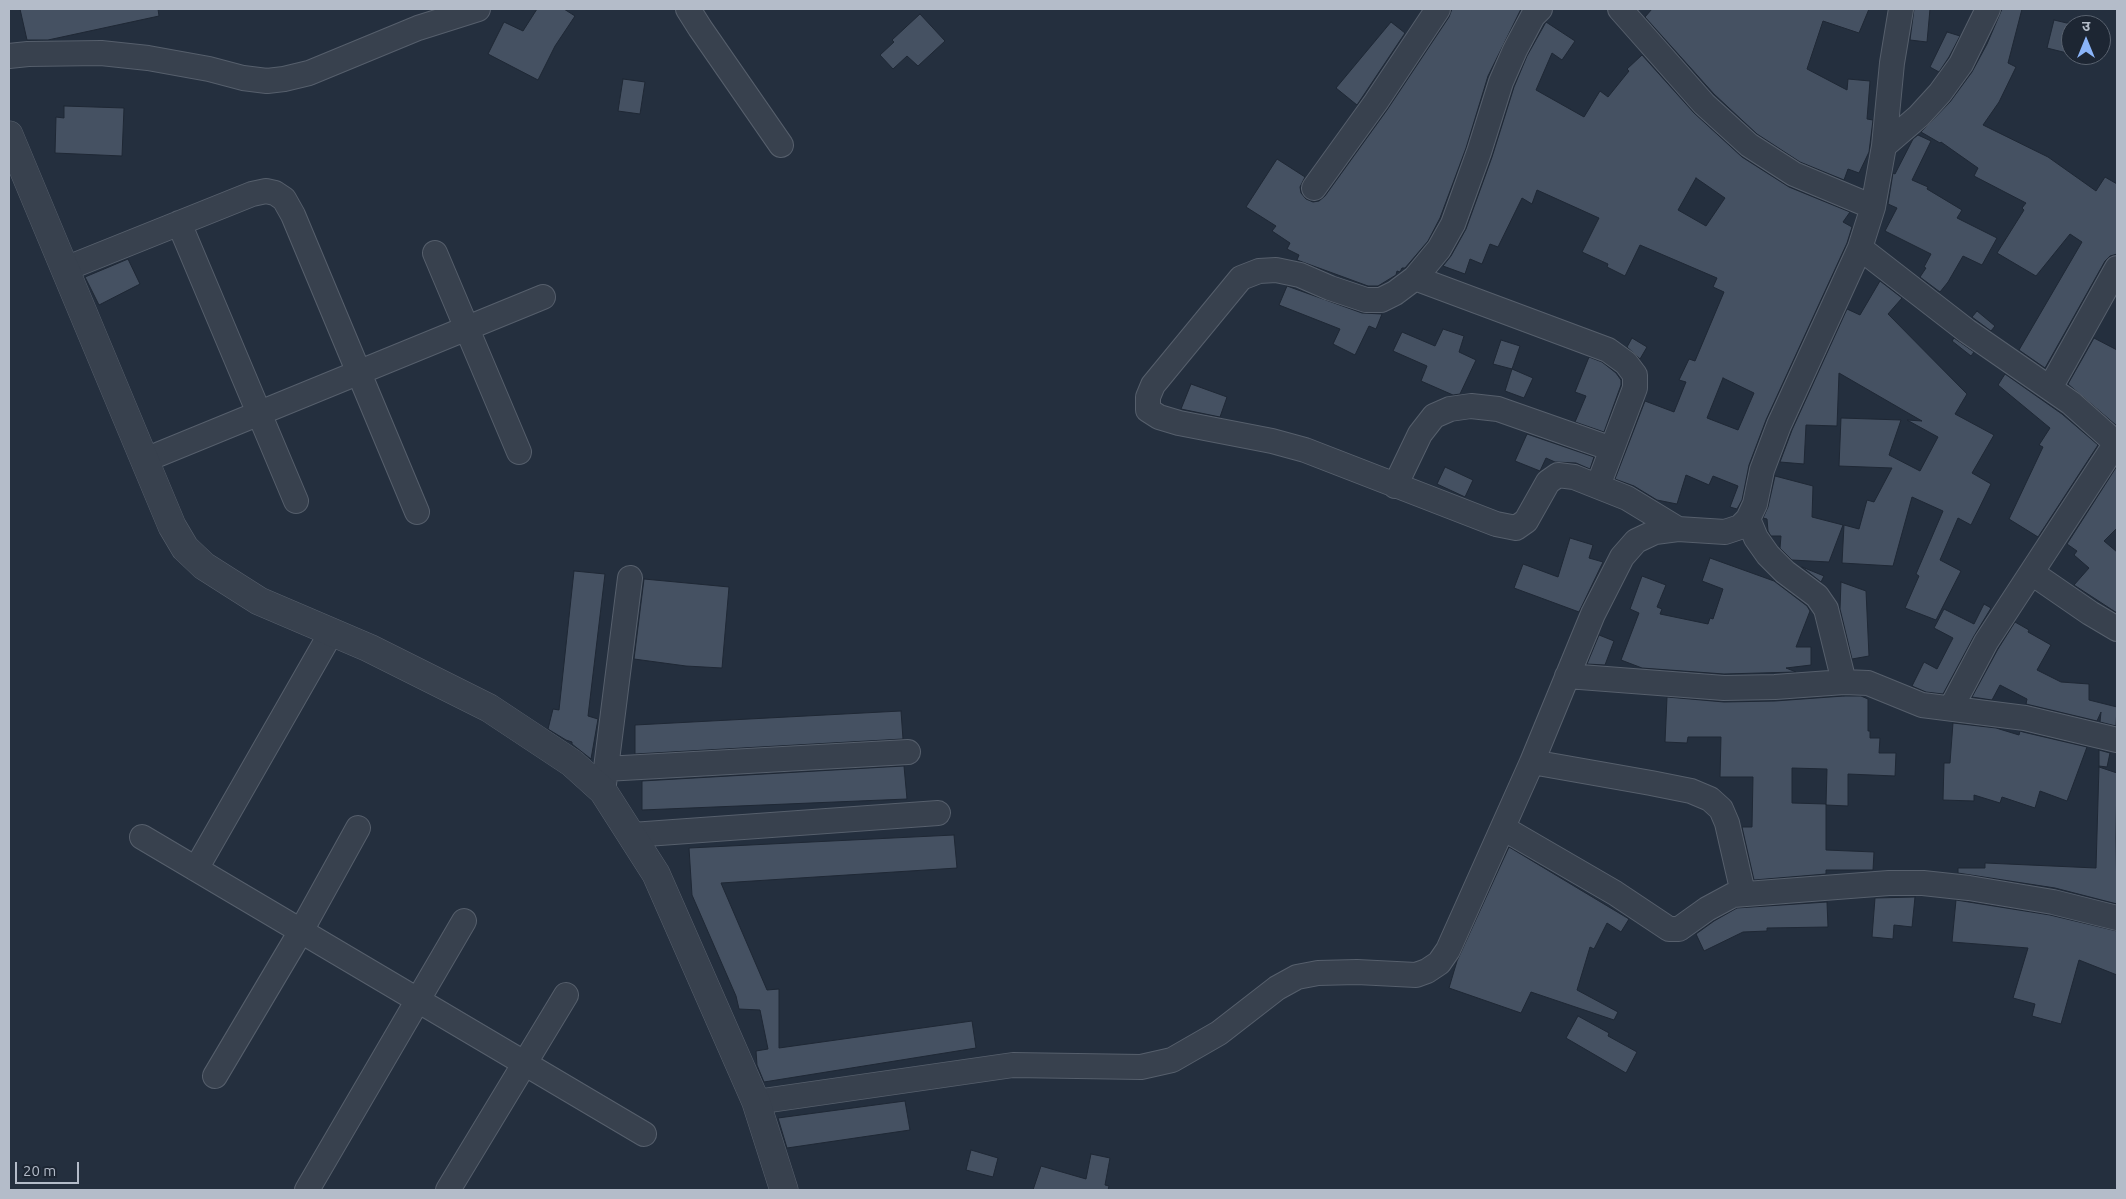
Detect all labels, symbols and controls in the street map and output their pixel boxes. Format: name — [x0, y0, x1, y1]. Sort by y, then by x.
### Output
north arrow — [2061, 15, 2111, 65]
text: उ — [2082, 18, 2090, 34]
scale bar — [18, 1152, 81, 1184]
text: 20 m — [23, 1162, 56, 1179]

